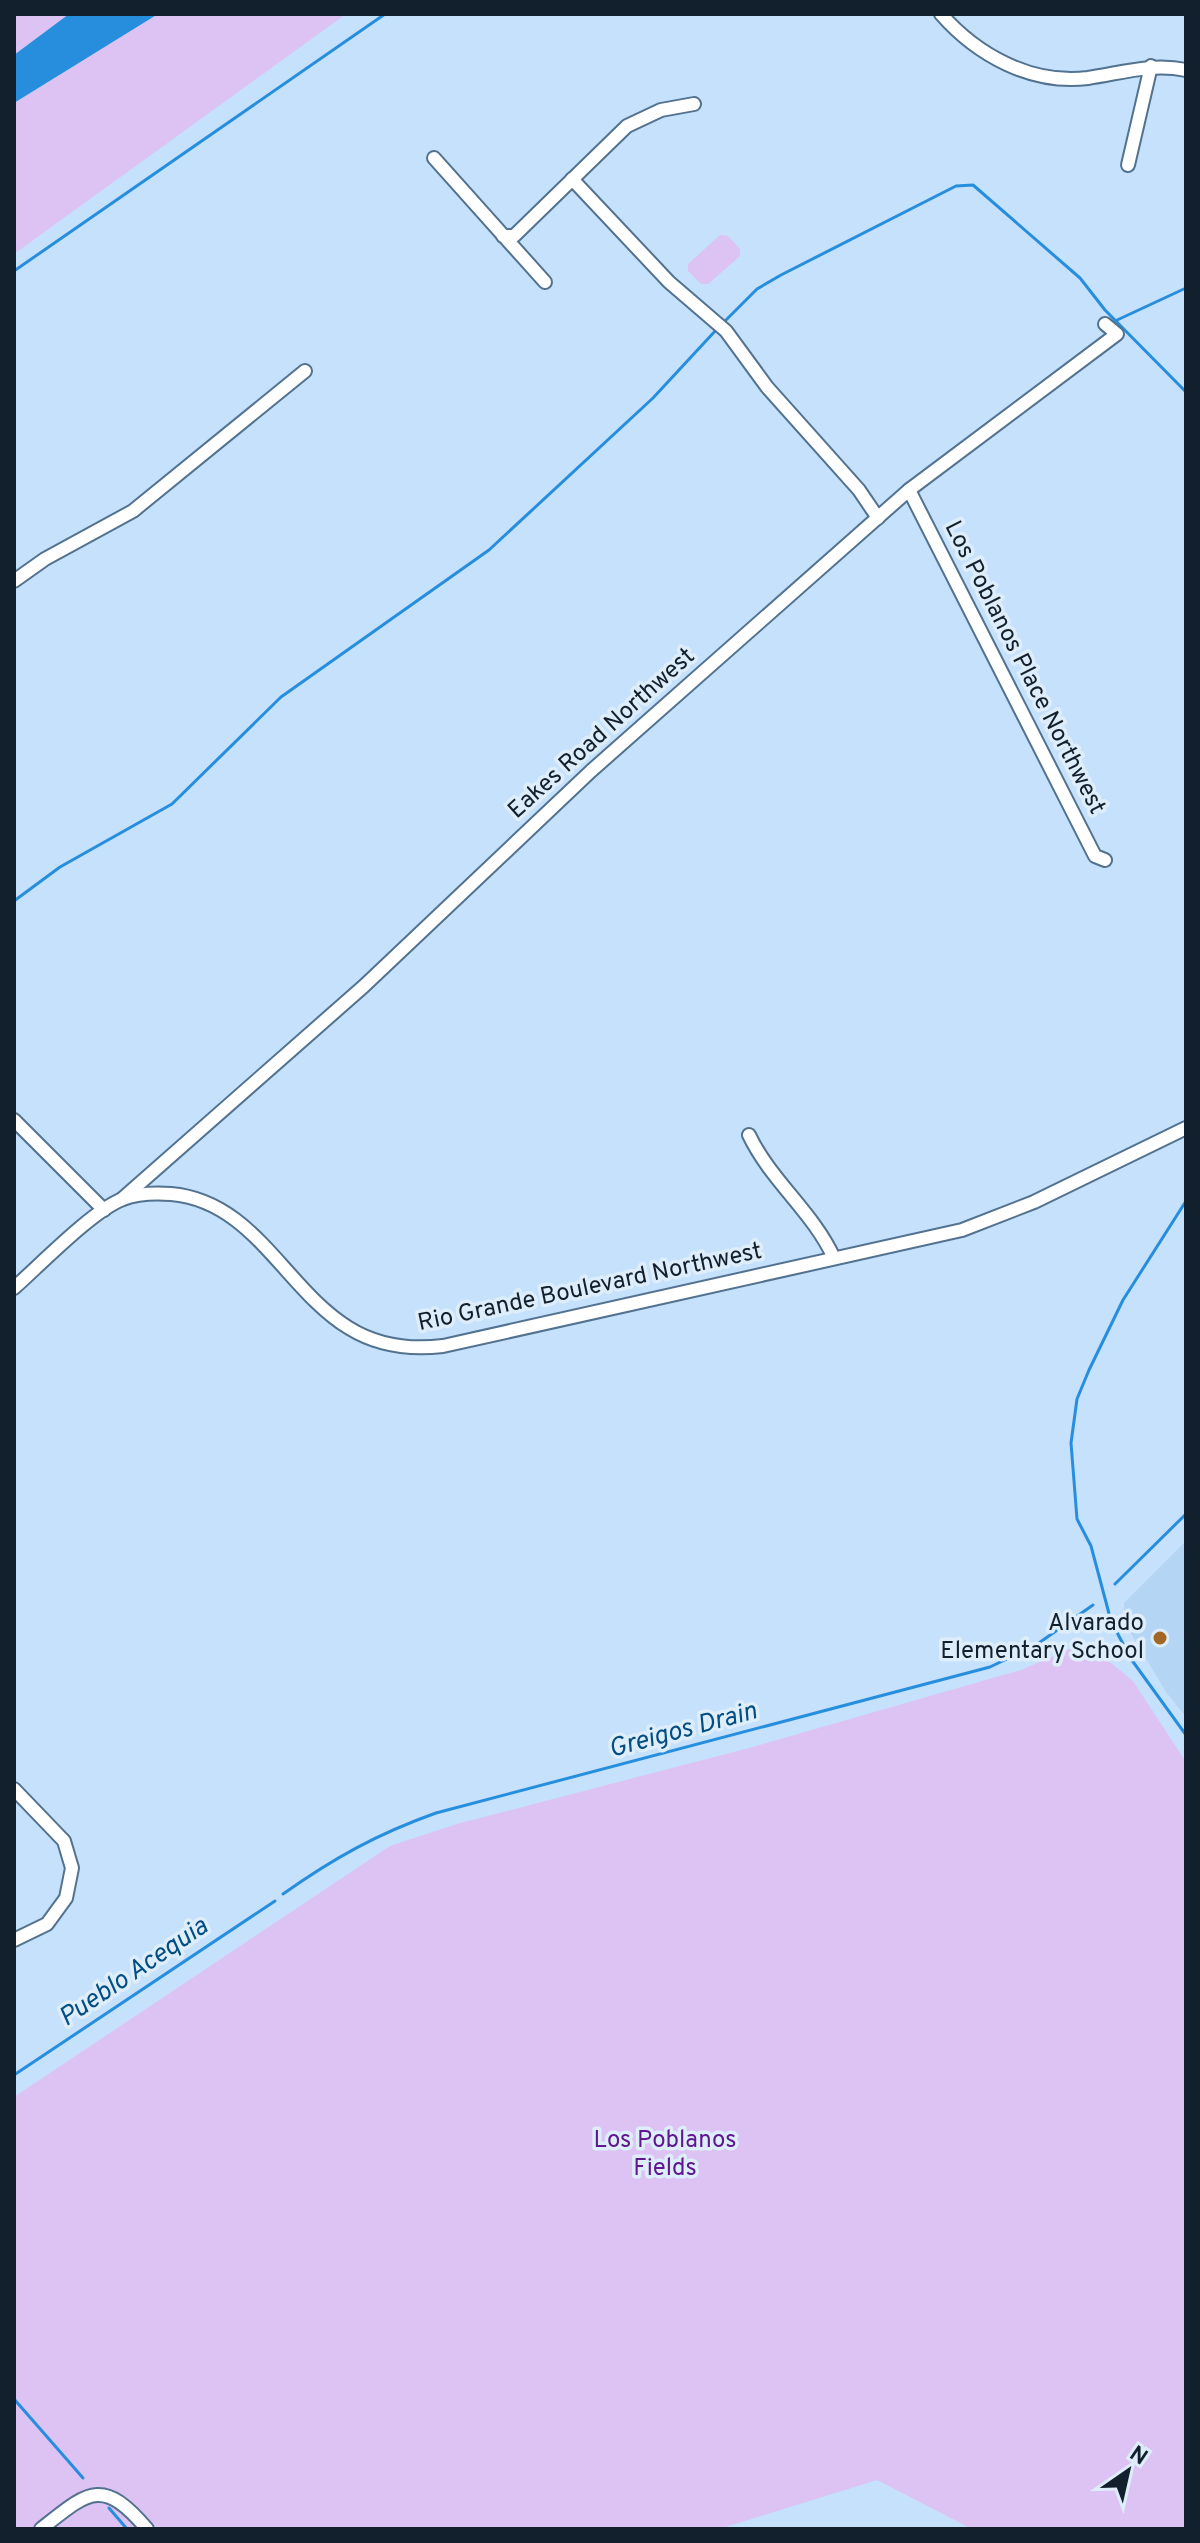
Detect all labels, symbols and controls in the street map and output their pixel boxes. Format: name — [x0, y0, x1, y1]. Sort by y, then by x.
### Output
street label: Los Poblanos Place Northwest — [937, 516, 1111, 820]
street label: Eakes Road Northwest — [502, 642, 702, 826]
street label: Rio Grande Boulevard Northwest — [415, 1237, 765, 1339]
place label: Alvarado Elementary School — [940, 1609, 1144, 1667]
marker: Alvarado Elementary School — [1151, 1629, 1169, 1647]
water label: Greigos Drain — [605, 1695, 761, 1767]
water label: Pueblo Acequia — [53, 1911, 215, 2035]
park label: Los Poblanos Fields — [593, 2126, 737, 2184]
north arrow — [1088, 2431, 1168, 2511]
text: N — [1124, 2441, 1152, 2472]

